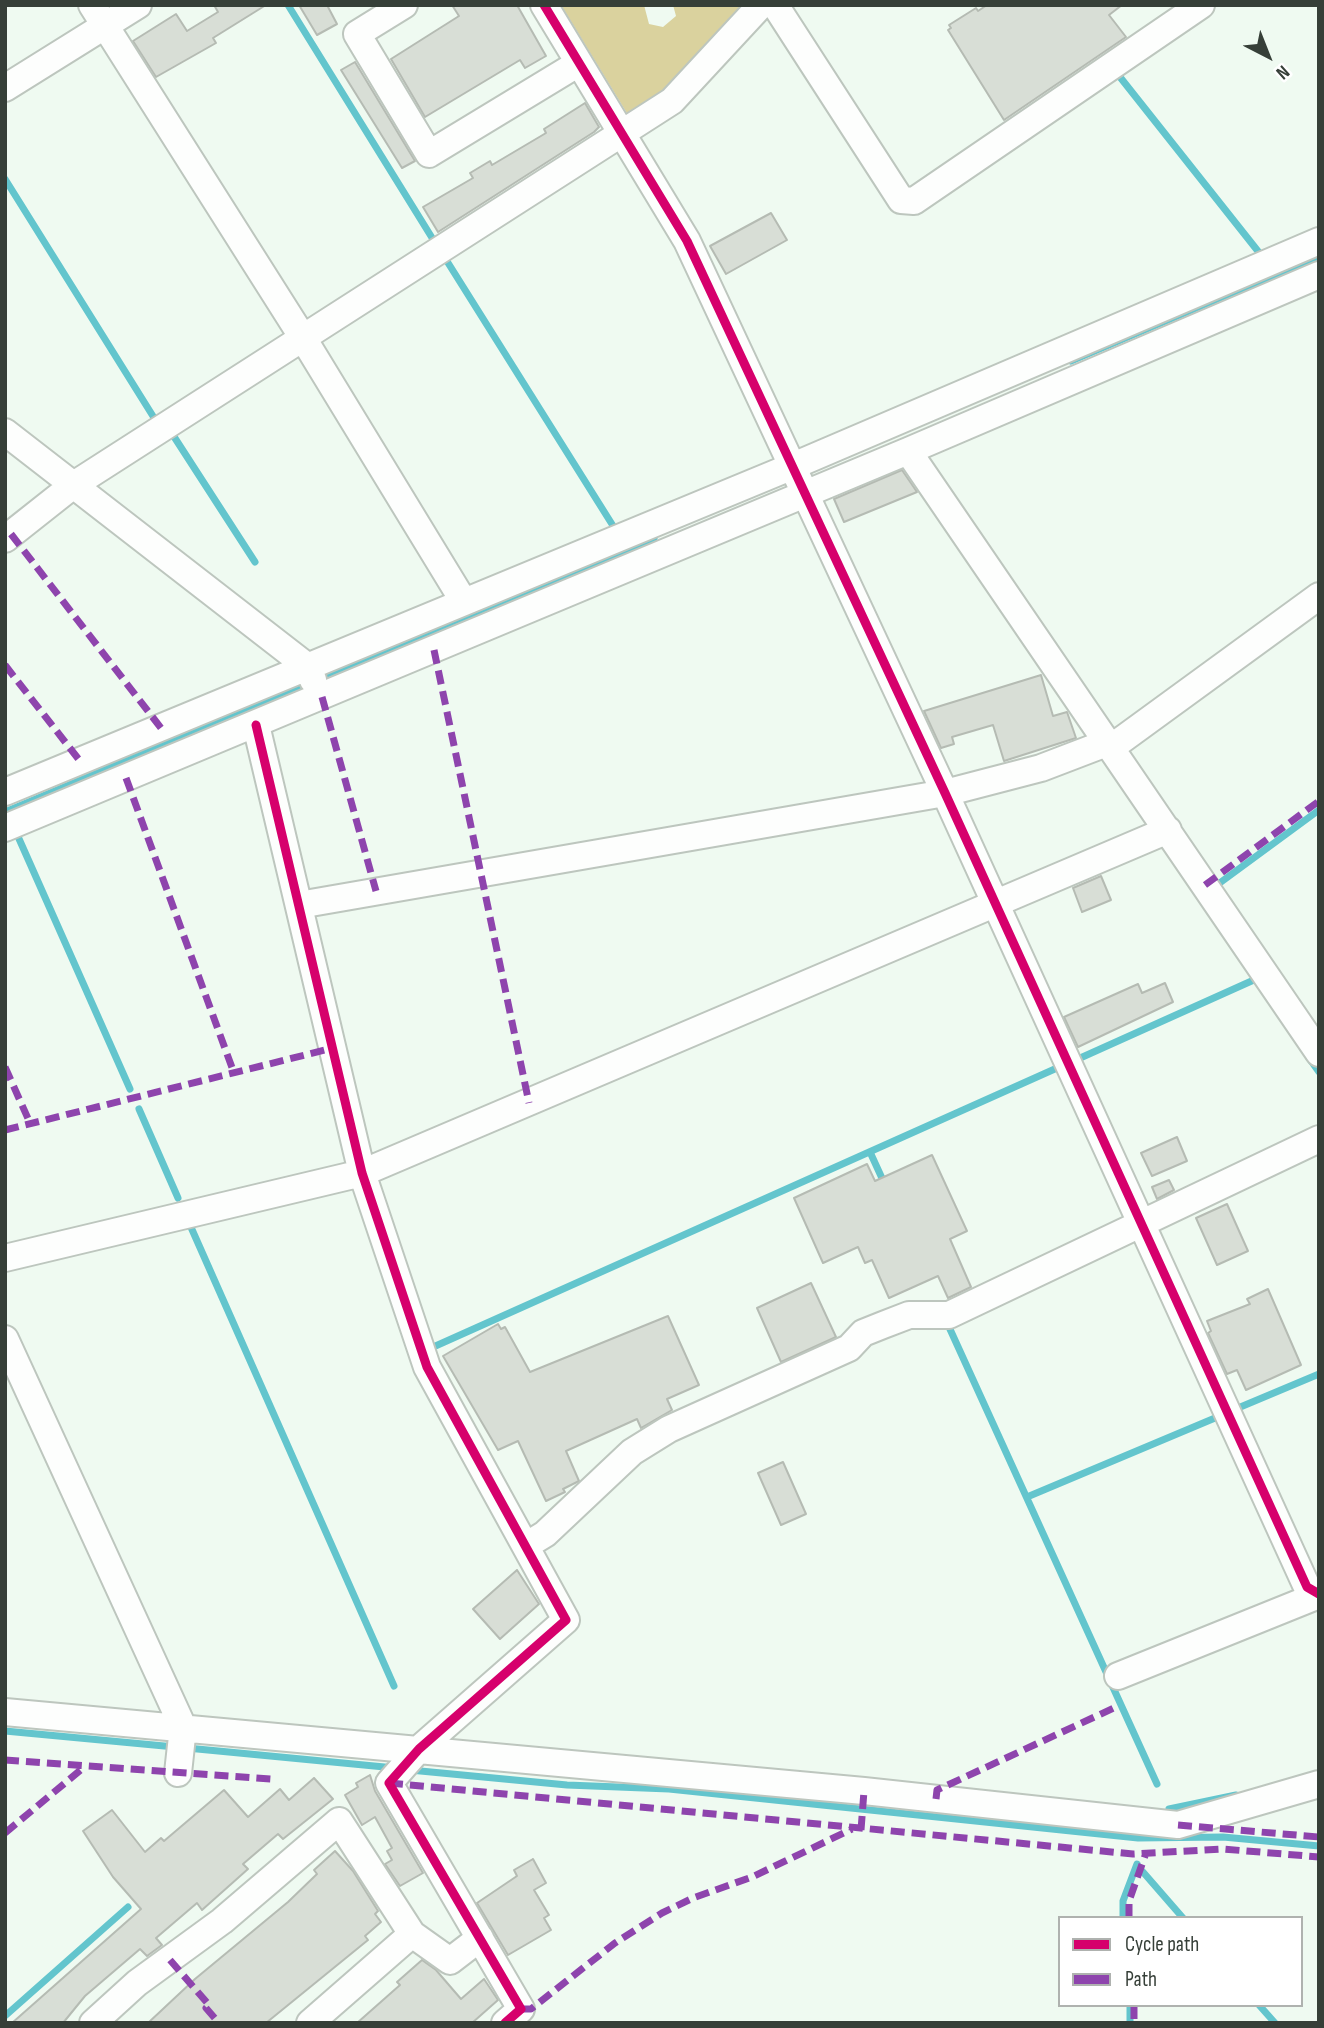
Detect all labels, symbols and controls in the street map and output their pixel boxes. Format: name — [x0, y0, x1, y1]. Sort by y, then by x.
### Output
north arrow — [1233, 21, 1303, 91]
text: N — [1271, 60, 1294, 84]
legend — [1058, 1916, 1303, 2007]
text: Cycle path — [1125, 1932, 1199, 1957]
text: Path — [1125, 1967, 1157, 1992]

